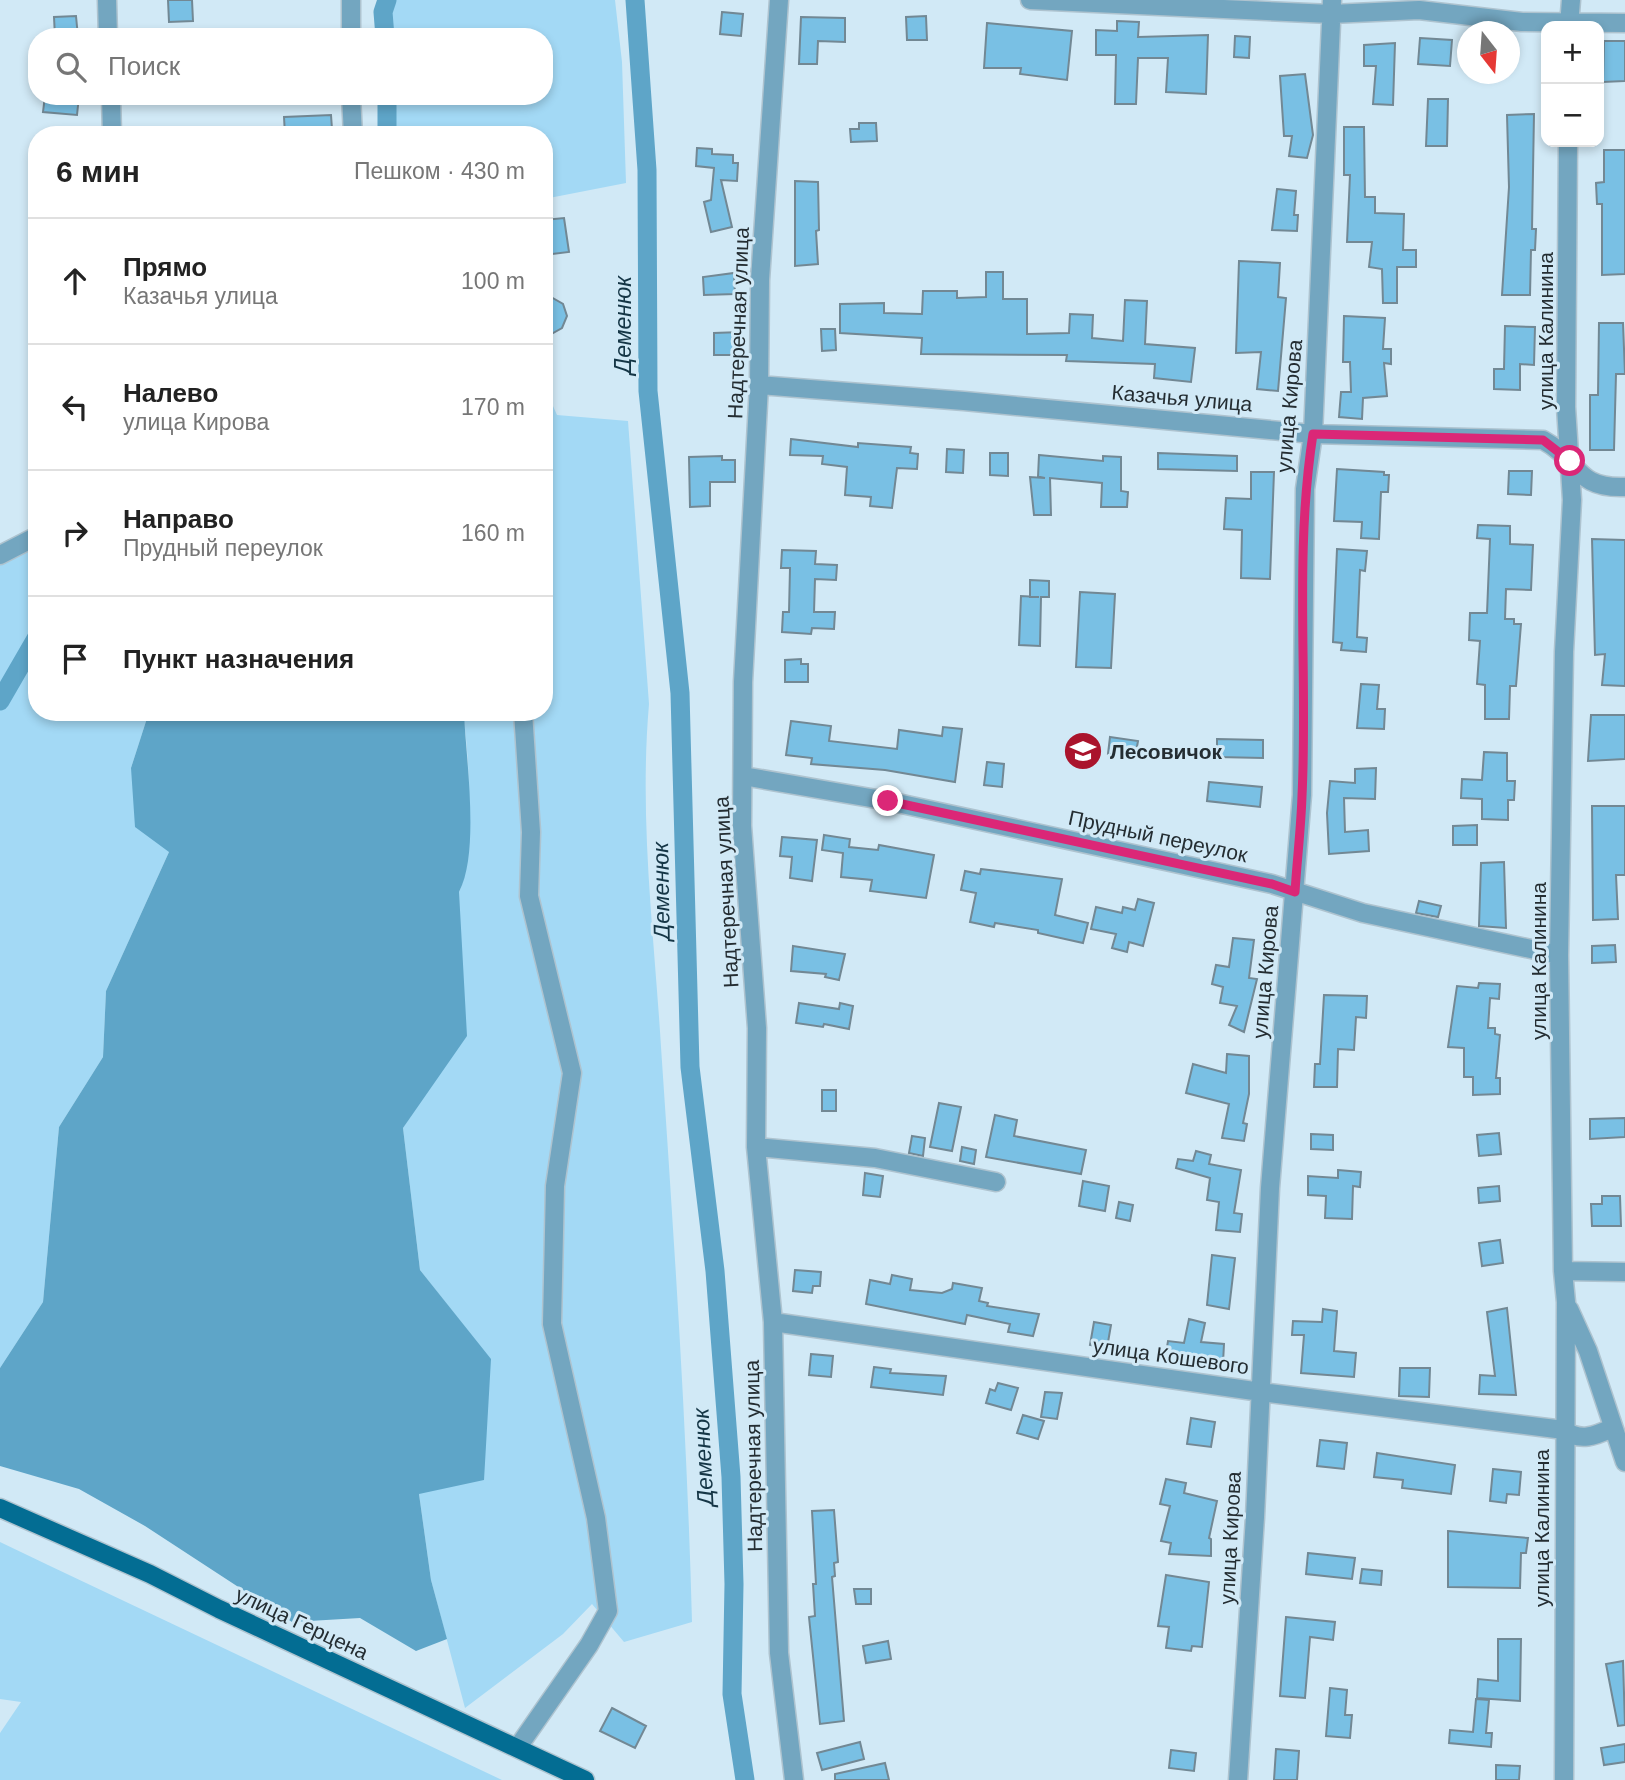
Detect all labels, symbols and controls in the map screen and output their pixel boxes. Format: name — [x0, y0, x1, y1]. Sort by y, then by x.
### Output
north arrow — [1457, 21, 1520, 84]
map controls — [1541, 21, 1604, 147]
button: + — [1541, 21, 1604, 84]
search box — [28, 28, 553, 105]
icon: search — [52, 48, 90, 86]
text: Поиск — [108, 51, 180, 81]
button: − — [1541, 84, 1604, 147]
text: 6 мин — [56, 155, 140, 188]
text: Пешком · 430 m — [354, 158, 525, 184]
street label: Надтеречная улица — [723, 226, 753, 419]
text: Прямо — [123, 252, 207, 282]
street label: улица Калинина — [1534, 252, 1557, 410]
icon: ahead — [56, 262, 94, 300]
text: 100 m — [461, 268, 525, 294]
water label: Деменюк — [610, 275, 636, 377]
text: Казачья улица — [123, 283, 278, 309]
street label: улица Кирова — [1272, 338, 1306, 473]
text: Налево — [123, 378, 218, 408]
street label: Казачья улица — [1111, 380, 1254, 416]
icon: left — [56, 388, 94, 426]
text: 170 m — [461, 394, 525, 420]
text: улица Кирова — [123, 409, 269, 435]
route start — [1554, 445, 1585, 476]
text: Направо — [123, 504, 234, 534]
icon: right — [56, 514, 94, 552]
text: 160 m — [461, 520, 525, 546]
text: Прудный переулок — [123, 535, 323, 561]
icon: arrive — [56, 640, 94, 678]
text: Пункт назначения — [123, 644, 354, 674]
school or university icon: Лесовичок — [1062, 730, 1104, 772]
place label: Лесовичок — [1110, 740, 1222, 763]
route end — [872, 785, 903, 816]
street label: Надтеречная улица — [709, 795, 743, 988]
street label: Прудный переулок — [1066, 806, 1250, 866]
water label: Деменюк — [647, 841, 675, 943]
street label: улица Калинина — [1527, 882, 1550, 1040]
street label: улица Кирова — [1248, 904, 1282, 1039]
street label: улица Кошевого — [1091, 1334, 1251, 1378]
street label: Надтеречная улица — [740, 1360, 766, 1552]
water label: Деменюк — [687, 1406, 719, 1510]
street label: улица Калинина — [1530, 1449, 1553, 1607]
street label: улица Кирова — [1215, 1470, 1245, 1605]
street label: улица Герцена — [232, 1582, 372, 1664]

